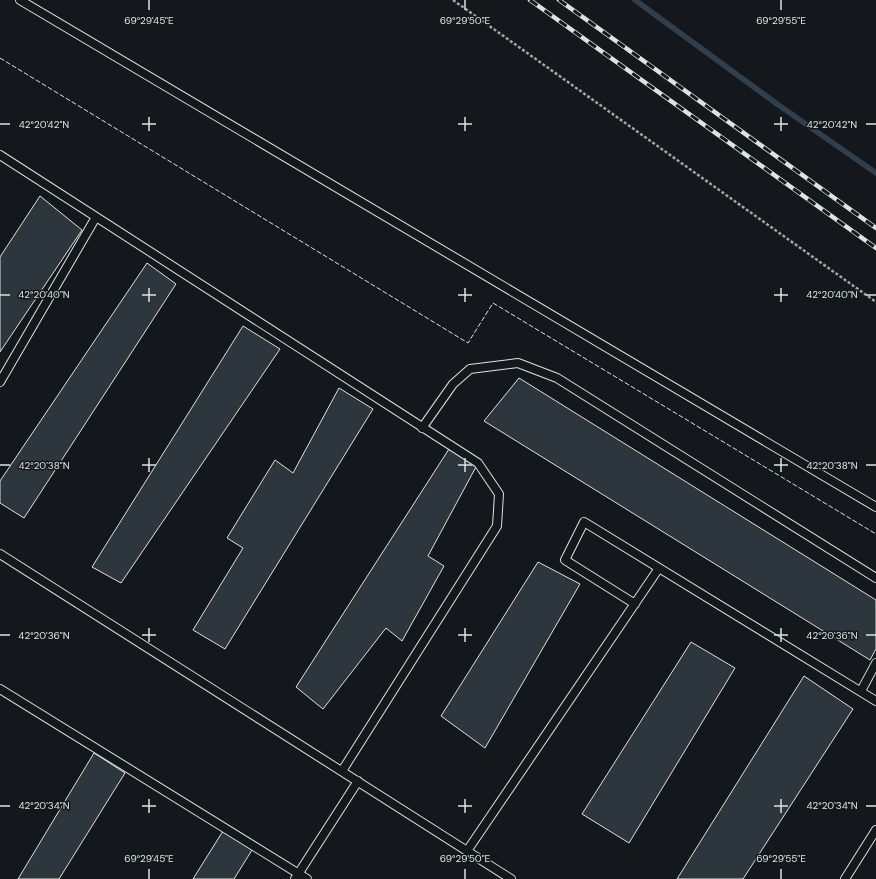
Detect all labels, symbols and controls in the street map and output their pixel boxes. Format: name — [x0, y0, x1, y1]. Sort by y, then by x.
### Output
text: 69°29'45"E — [124, 14, 174, 27]
text: 69°29'50"E — [440, 14, 491, 27]
text: 69°29'55"E — [756, 14, 806, 27]
text: 42°20'42"N — [19, 118, 69, 131]
text: 42°20'42"N — [807, 118, 857, 131]
text: 42°20'40"N — [18, 288, 70, 301]
text: 42°20'40"N — [806, 288, 858, 301]
text: 42°20'38"N — [18, 459, 70, 472]
text: 42°20'38"N — [806, 459, 858, 472]
text: 42°20'36"N — [18, 629, 70, 642]
text: 42°20'36"N — [806, 629, 858, 642]
text: 42°20'34"N — [18, 799, 70, 812]
text: 42°20'34"N — [806, 799, 858, 812]
text: 69°29'45"E — [124, 852, 174, 865]
text: 69°29'50"E — [440, 852, 491, 865]
text: 69°29'55"E — [756, 852, 806, 865]

